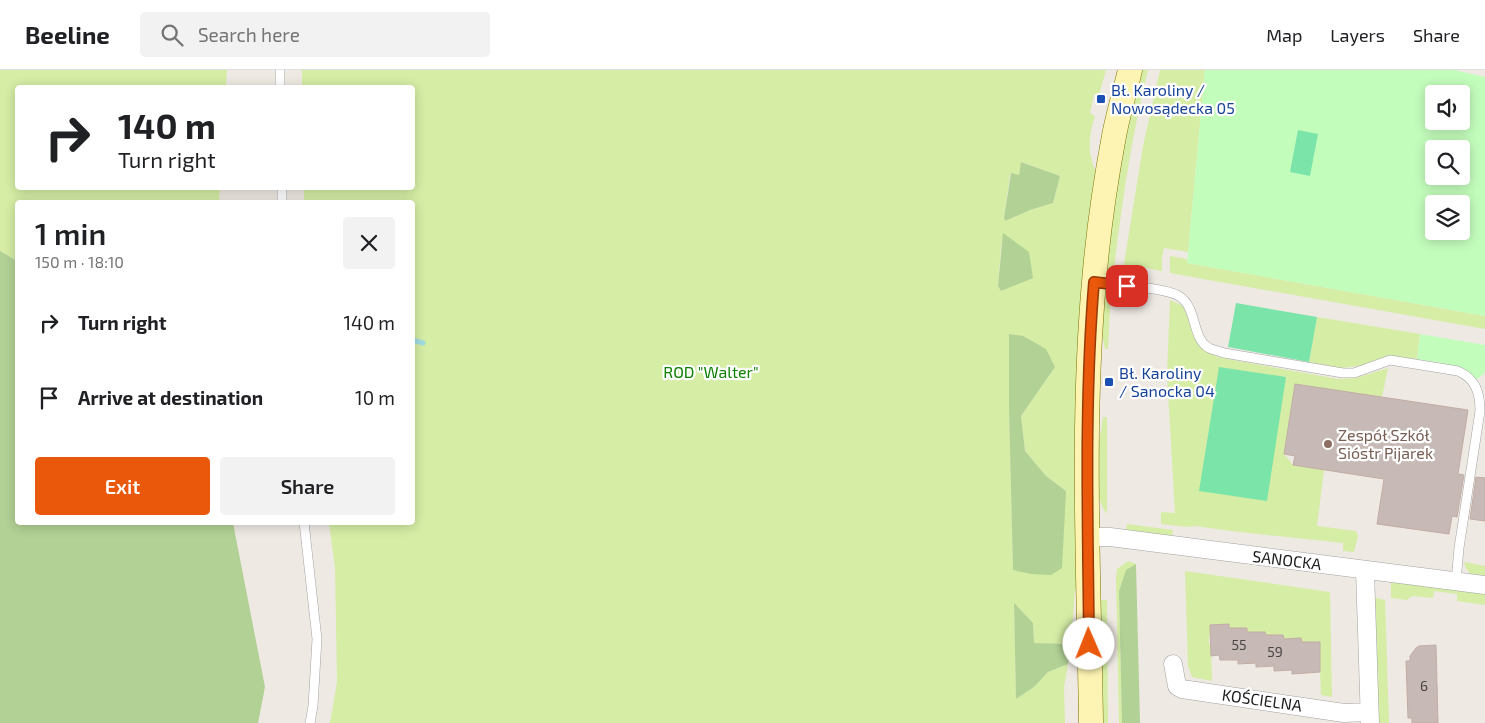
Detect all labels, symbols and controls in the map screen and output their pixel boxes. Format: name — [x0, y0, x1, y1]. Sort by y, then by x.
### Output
search box — [140, 12, 490, 57]
text: Beeline — [25, 20, 110, 49]
icon: search — [158, 21, 186, 49]
text: Search here — [198, 23, 300, 46]
text: Map — [1266, 24, 1302, 46]
text: Layers — [1330, 24, 1385, 46]
text: Share — [1413, 24, 1460, 46]
place label: Bł. Karoliny / Nowosądecka 05 — [1111, 80, 1235, 117]
map controls — [1425, 85, 1470, 240]
button: sound — [1425, 85, 1470, 130]
marker: Bł. Karoliny / Nowosądecka 05 — [1095, 93, 1107, 105]
text: 140 m — [118, 104, 216, 146]
icon: right — [35, 105, 100, 170]
button: search — [1425, 140, 1470, 185]
text: Turn right — [118, 146, 216, 172]
button: layers — [1425, 195, 1470, 240]
text: 1 min — [35, 215, 106, 251]
button: close — [343, 217, 395, 269]
text: 150 m · 18:10 — [35, 252, 124, 271]
pin — [1106, 265, 1148, 307]
icon: arrive — [1113, 272, 1141, 300]
icon: right — [35, 309, 63, 337]
text: Turn right — [78, 311, 166, 334]
text: 140 m — [343, 311, 395, 334]
park label: ROD "Walter" — [663, 362, 759, 381]
place label: Bł. Karoliny / Sanocka 04 — [1119, 363, 1215, 400]
marker: Bł. Karoliny / Sanocka 04 — [1103, 376, 1115, 388]
icon: arrive — [35, 384, 63, 412]
text: Arrive at destination — [78, 386, 263, 409]
text: 10 m — [355, 386, 395, 409]
place label: Zespół Szkół Sióstr Pijarek — [1338, 425, 1433, 463]
marker: Zespół Szkół Sióstr Pijarek — [1322, 438, 1334, 450]
button: Exit — [35, 457, 210, 515]
button: Share — [220, 457, 395, 515]
street label: SANOCKA — [1251, 546, 1323, 573]
position arrow — [1062, 617, 1114, 669]
house number: 55 — [1231, 636, 1247, 653]
house number: 59 — [1267, 643, 1283, 660]
house number: 6 — [1420, 677, 1428, 694]
street label: KOŚCIELNA — [1221, 684, 1303, 715]

